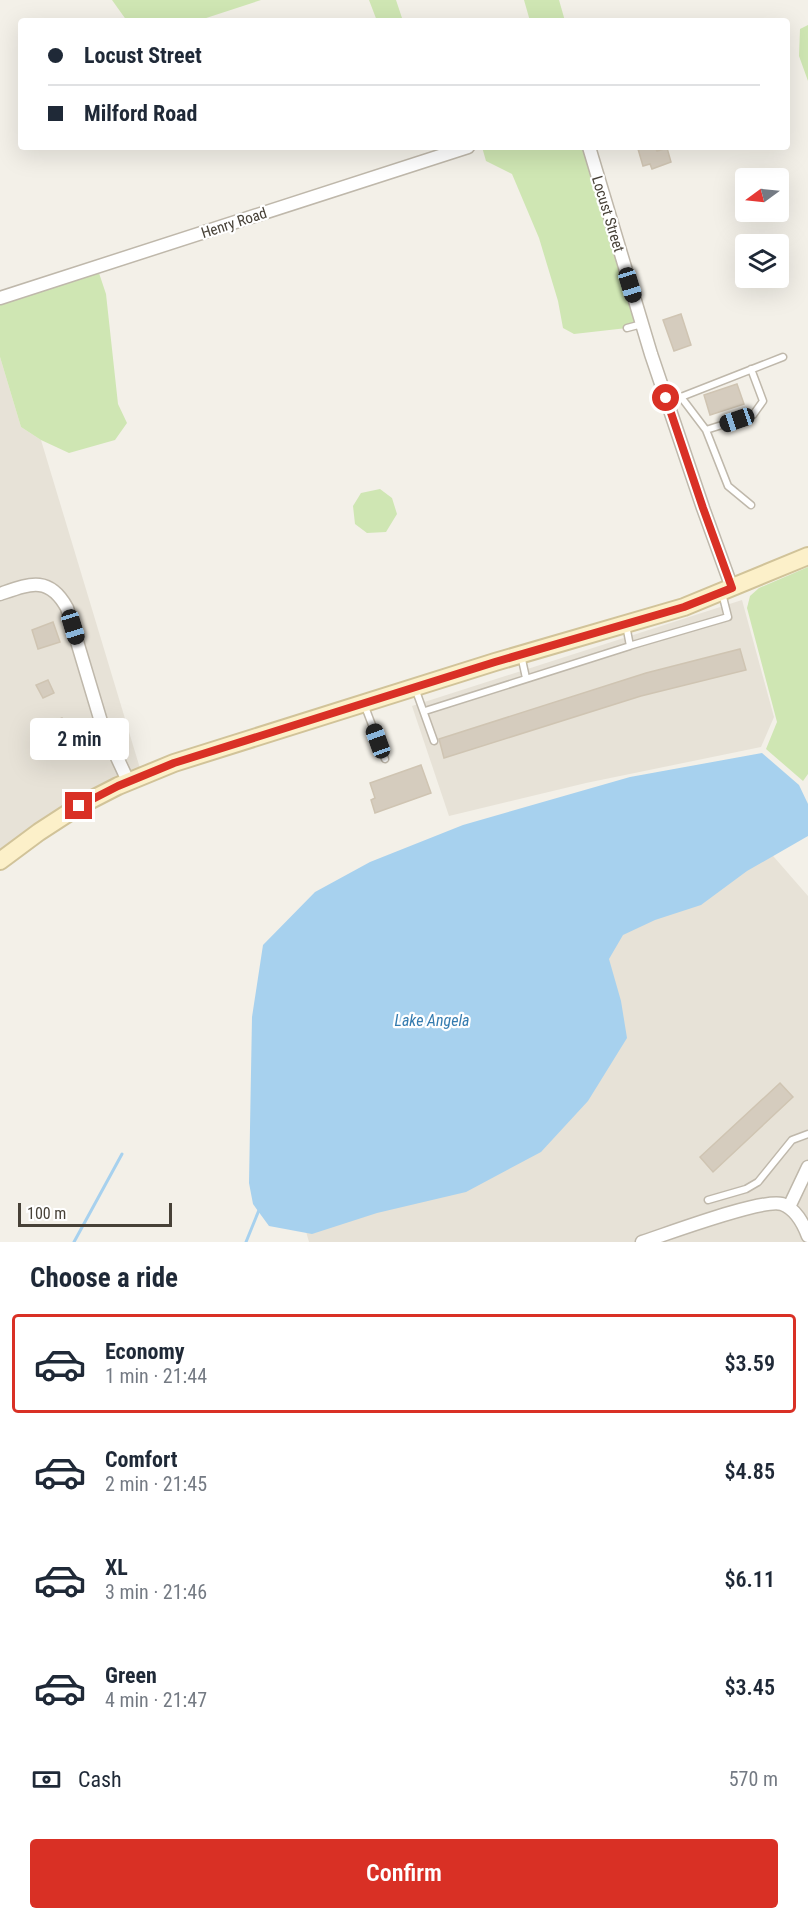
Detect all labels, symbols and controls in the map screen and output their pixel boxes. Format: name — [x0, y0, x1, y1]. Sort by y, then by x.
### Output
text: Locust Street — [84, 43, 202, 68]
text: Milford Road — [84, 101, 197, 126]
north arrow — [735, 168, 789, 222]
map controls — [735, 168, 789, 288]
street label: Locust Street — [588, 174, 628, 254]
street label: Henry Road — [199, 204, 269, 242]
button: layers — [735, 234, 789, 288]
car — [616, 265, 644, 305]
route start — [652, 384, 679, 411]
car — [717, 406, 757, 434]
car — [59, 607, 87, 647]
callout: 2 min — [29, 719, 128, 761]
car — [363, 721, 393, 761]
text: 2 min — [57, 727, 102, 751]
route end — [65, 792, 92, 819]
water label: Lake Angela — [395, 1011, 469, 1030]
scale bar — [18, 1200, 172, 1228]
text: 100 m — [27, 1204, 66, 1223]
text: Choose a ride — [30, 1262, 178, 1294]
icon: car — [33, 1337, 87, 1391]
text: Economy — [105, 1339, 185, 1364]
text: $3.59 — [724, 1351, 775, 1376]
text: 1 min · 21:44 — [105, 1364, 207, 1388]
icon: car — [33, 1445, 87, 1499]
text: Comfort — [105, 1447, 178, 1472]
text: $4.85 — [724, 1459, 775, 1484]
text: 2 min · 21:45 — [105, 1472, 207, 1496]
icon: car — [33, 1553, 87, 1607]
text: XL — [105, 1555, 128, 1580]
text: $6.11 — [724, 1567, 775, 1592]
text: 3 min · 21:46 — [105, 1580, 207, 1604]
icon: car — [33, 1661, 87, 1715]
text: Green — [105, 1663, 157, 1688]
text: $3.45 — [724, 1675, 775, 1700]
text: 4 min · 21:47 — [105, 1688, 207, 1712]
icon: cash — [30, 1763, 63, 1796]
text: Cash — [78, 1767, 122, 1792]
text: 570 m — [729, 1767, 778, 1791]
button: Confirm — [30, 1839, 778, 1908]

